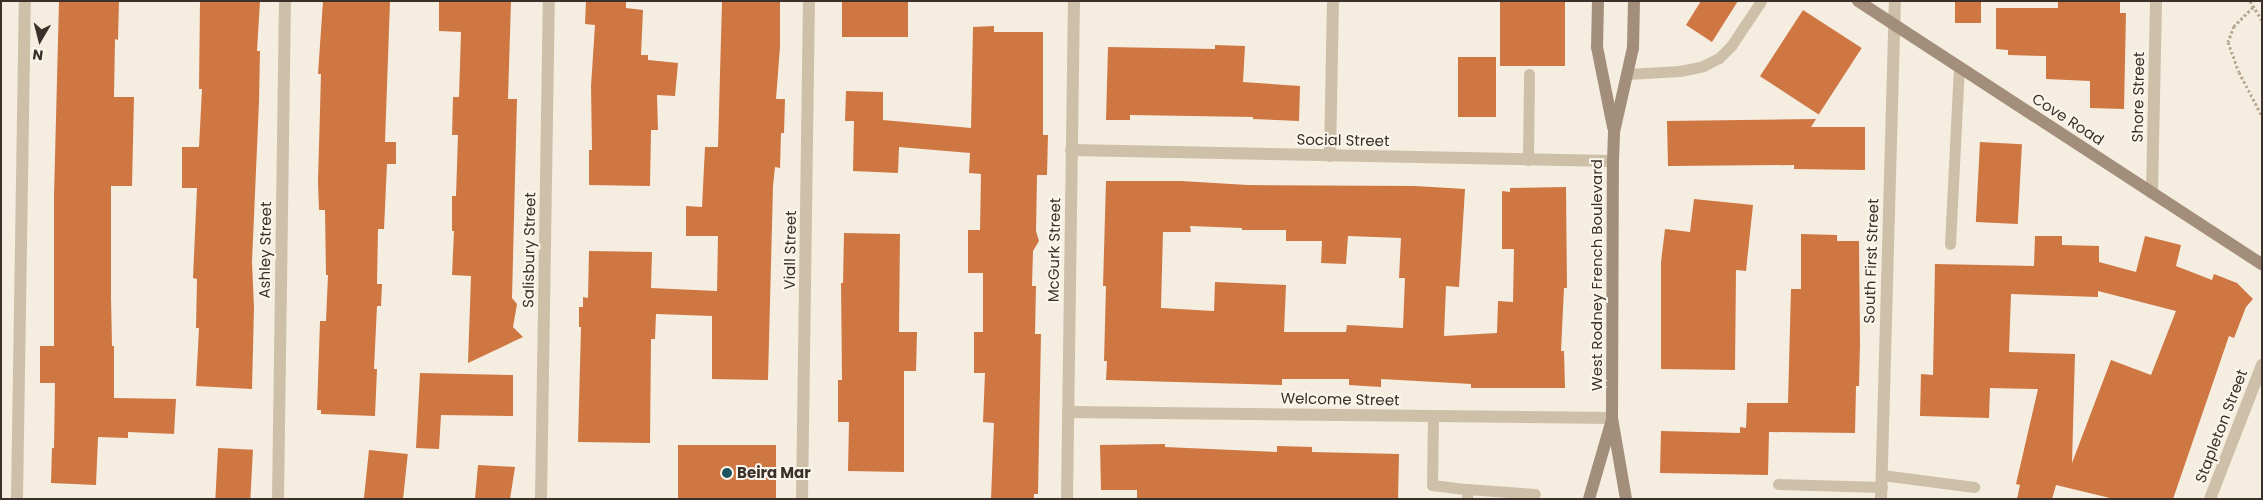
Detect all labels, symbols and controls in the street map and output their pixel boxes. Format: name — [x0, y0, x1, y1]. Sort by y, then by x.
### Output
north arrow — [15, 15, 65, 65]
text: N — [31, 44, 45, 65]
street label: Shore Street — [2128, 51, 2148, 143]
street label: Cove Road — [2029, 89, 2107, 149]
street label: Social Street — [1296, 130, 1390, 150]
street label: West Rodney French Boulevard — [1588, 159, 1606, 391]
street label: Salisbury Street — [519, 192, 539, 308]
street label: McGurk Street — [1044, 198, 1064, 302]
street label: South First Street — [1860, 198, 1882, 324]
street label: Ashley Street — [255, 201, 275, 299]
street label: Viall Street — [780, 210, 800, 290]
street label: Stapleton Street — [2191, 367, 2251, 485]
street label: Welcome Street — [1280, 389, 1400, 409]
place label: Beira Mar — [737, 464, 811, 482]
marker: Beira Mar — [721, 467, 733, 479]

